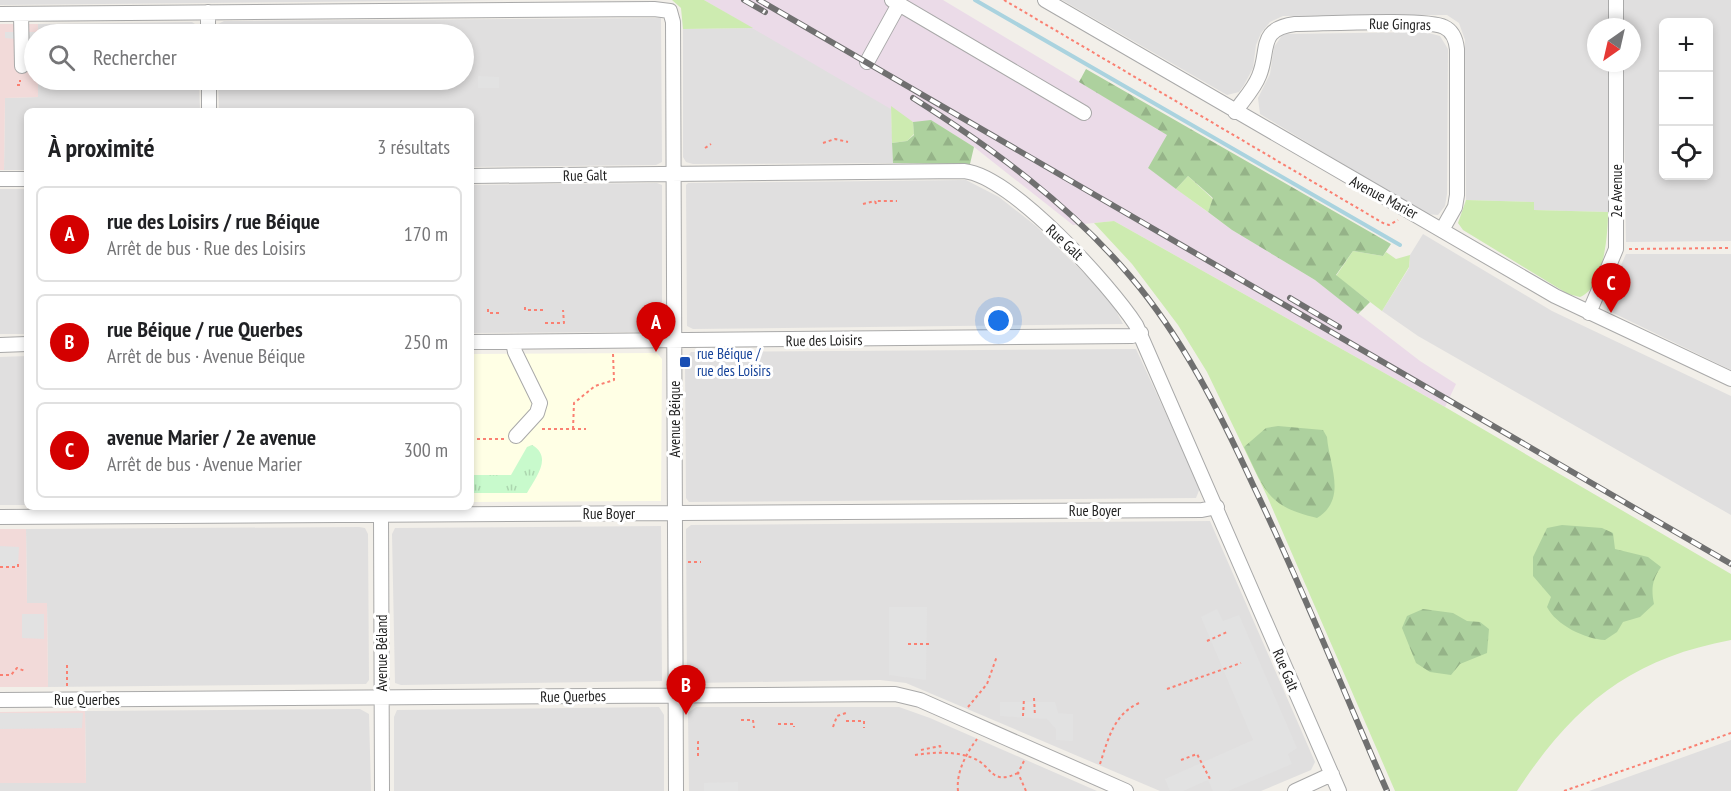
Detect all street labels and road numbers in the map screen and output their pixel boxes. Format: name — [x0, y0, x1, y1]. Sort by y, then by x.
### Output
street label: Rue Gingras — [1369, 14, 1431, 34]
street label: 2e Avenue — [1607, 164, 1626, 218]
street label: Rue Galt — [563, 165, 607, 185]
street label: Avenue Marier — [1347, 171, 1422, 223]
street label: Rue Galt — [1042, 220, 1088, 264]
street label: Rue des Loisirs — [785, 330, 863, 350]
street label: Avenue Béique — [665, 381, 684, 457]
street label: Rue Boyer — [1069, 501, 1122, 520]
street label: Rue Boyer — [583, 504, 636, 523]
street label: Avenue Béland — [372, 615, 391, 691]
street label: Rue Galt — [1269, 646, 1303, 694]
street label: Rue Querbes — [540, 686, 606, 706]
street label: Rue Querbes — [54, 690, 120, 709]

